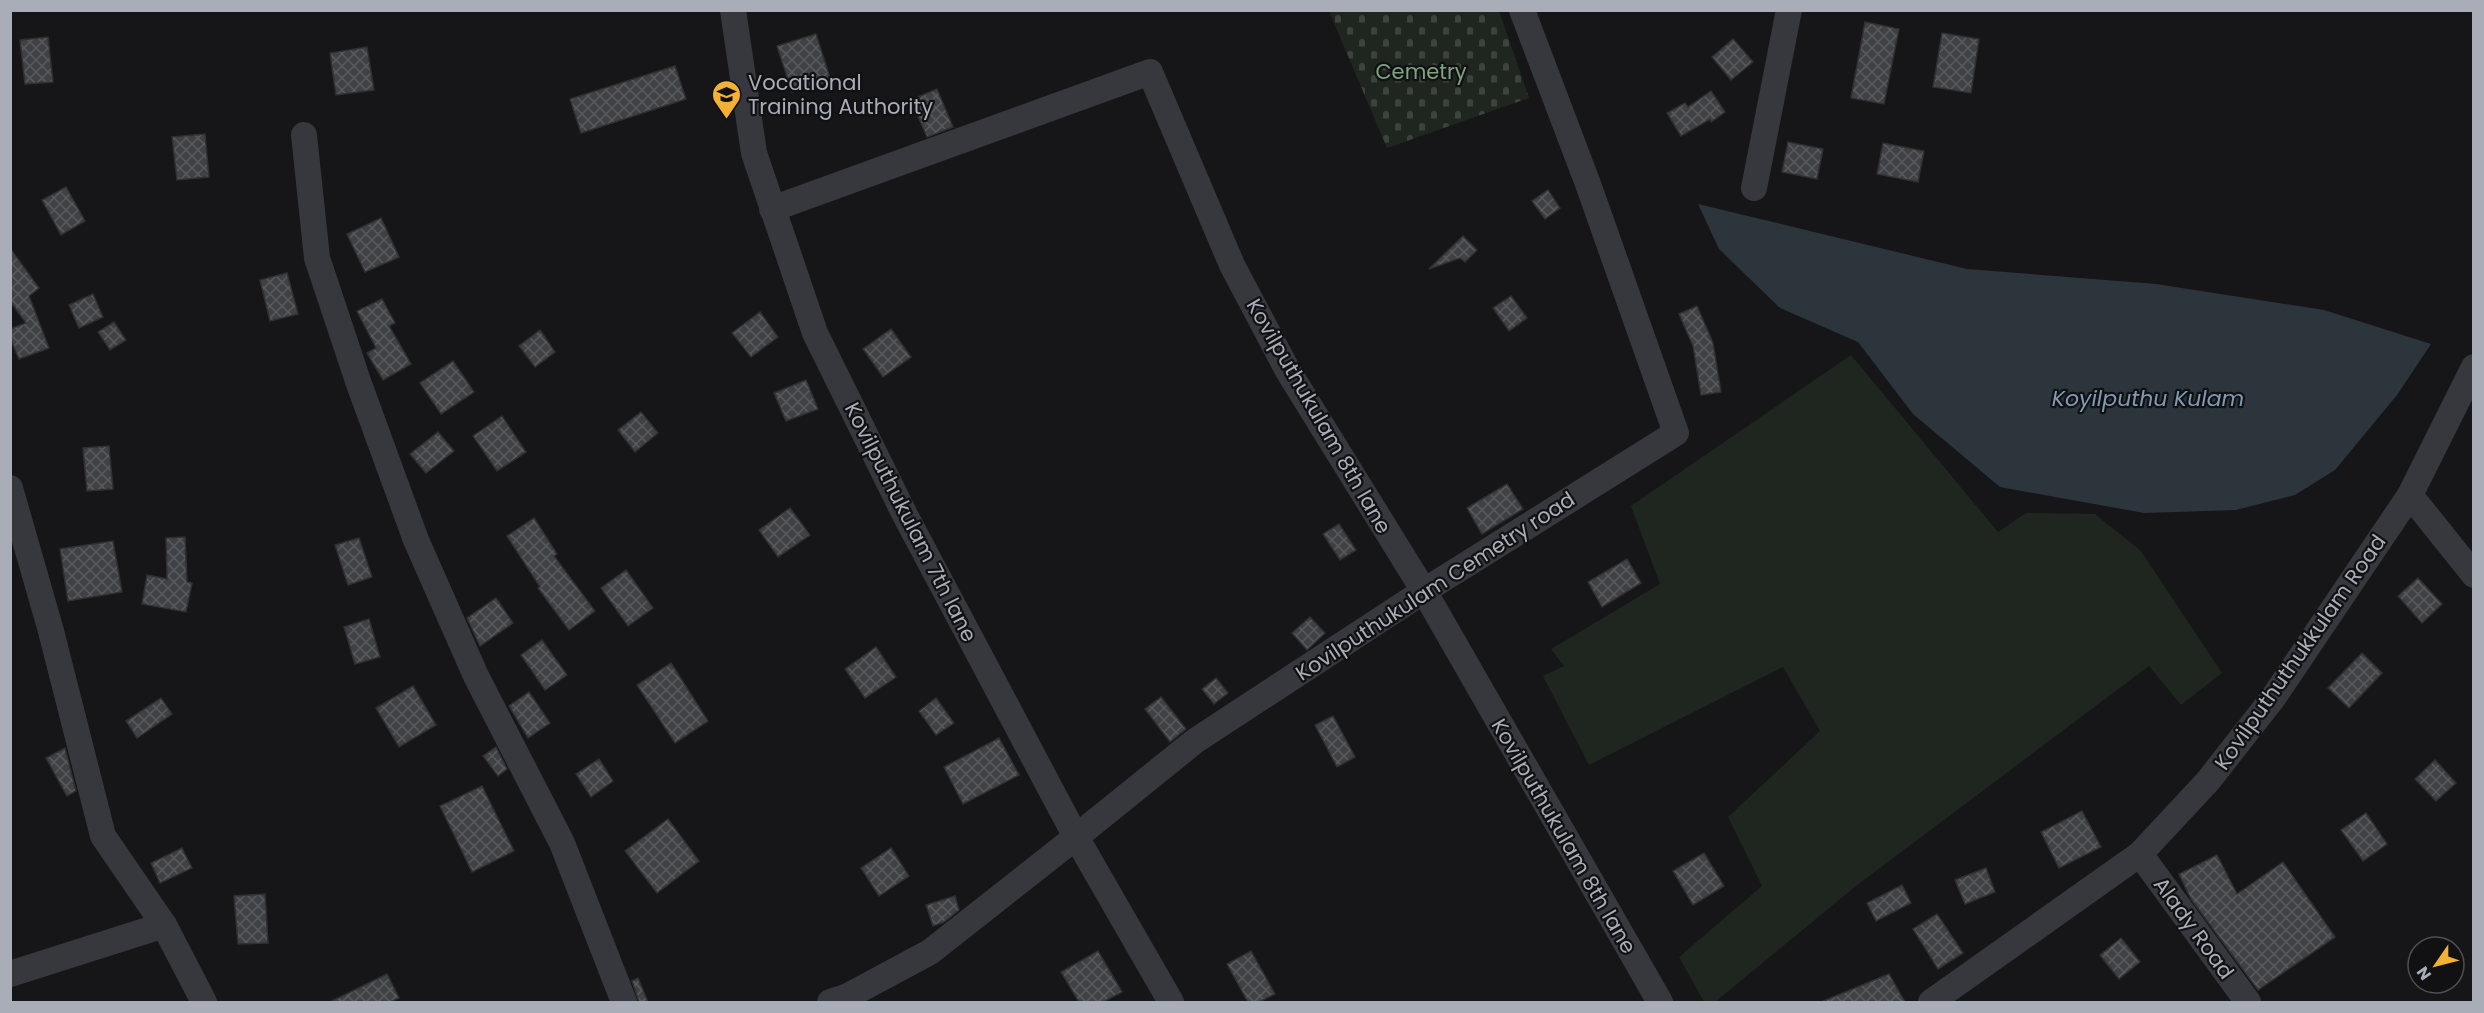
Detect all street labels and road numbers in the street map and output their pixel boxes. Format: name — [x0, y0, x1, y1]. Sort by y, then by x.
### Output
street label: Kovilputhukulam 8th lane — [1240, 293, 1398, 539]
street label: Kovilputhukulam 7th lane — [838, 397, 984, 647]
street label: Kovilputhukulam Cemetry road — [1290, 485, 1580, 687]
street label: Kovilputhuthukkulam Road — [2208, 529, 2392, 775]
street label: Kovilputhukulam 8th lane — [1485, 713, 1643, 959]
street label: Alady Road — [2147, 871, 2241, 985]

